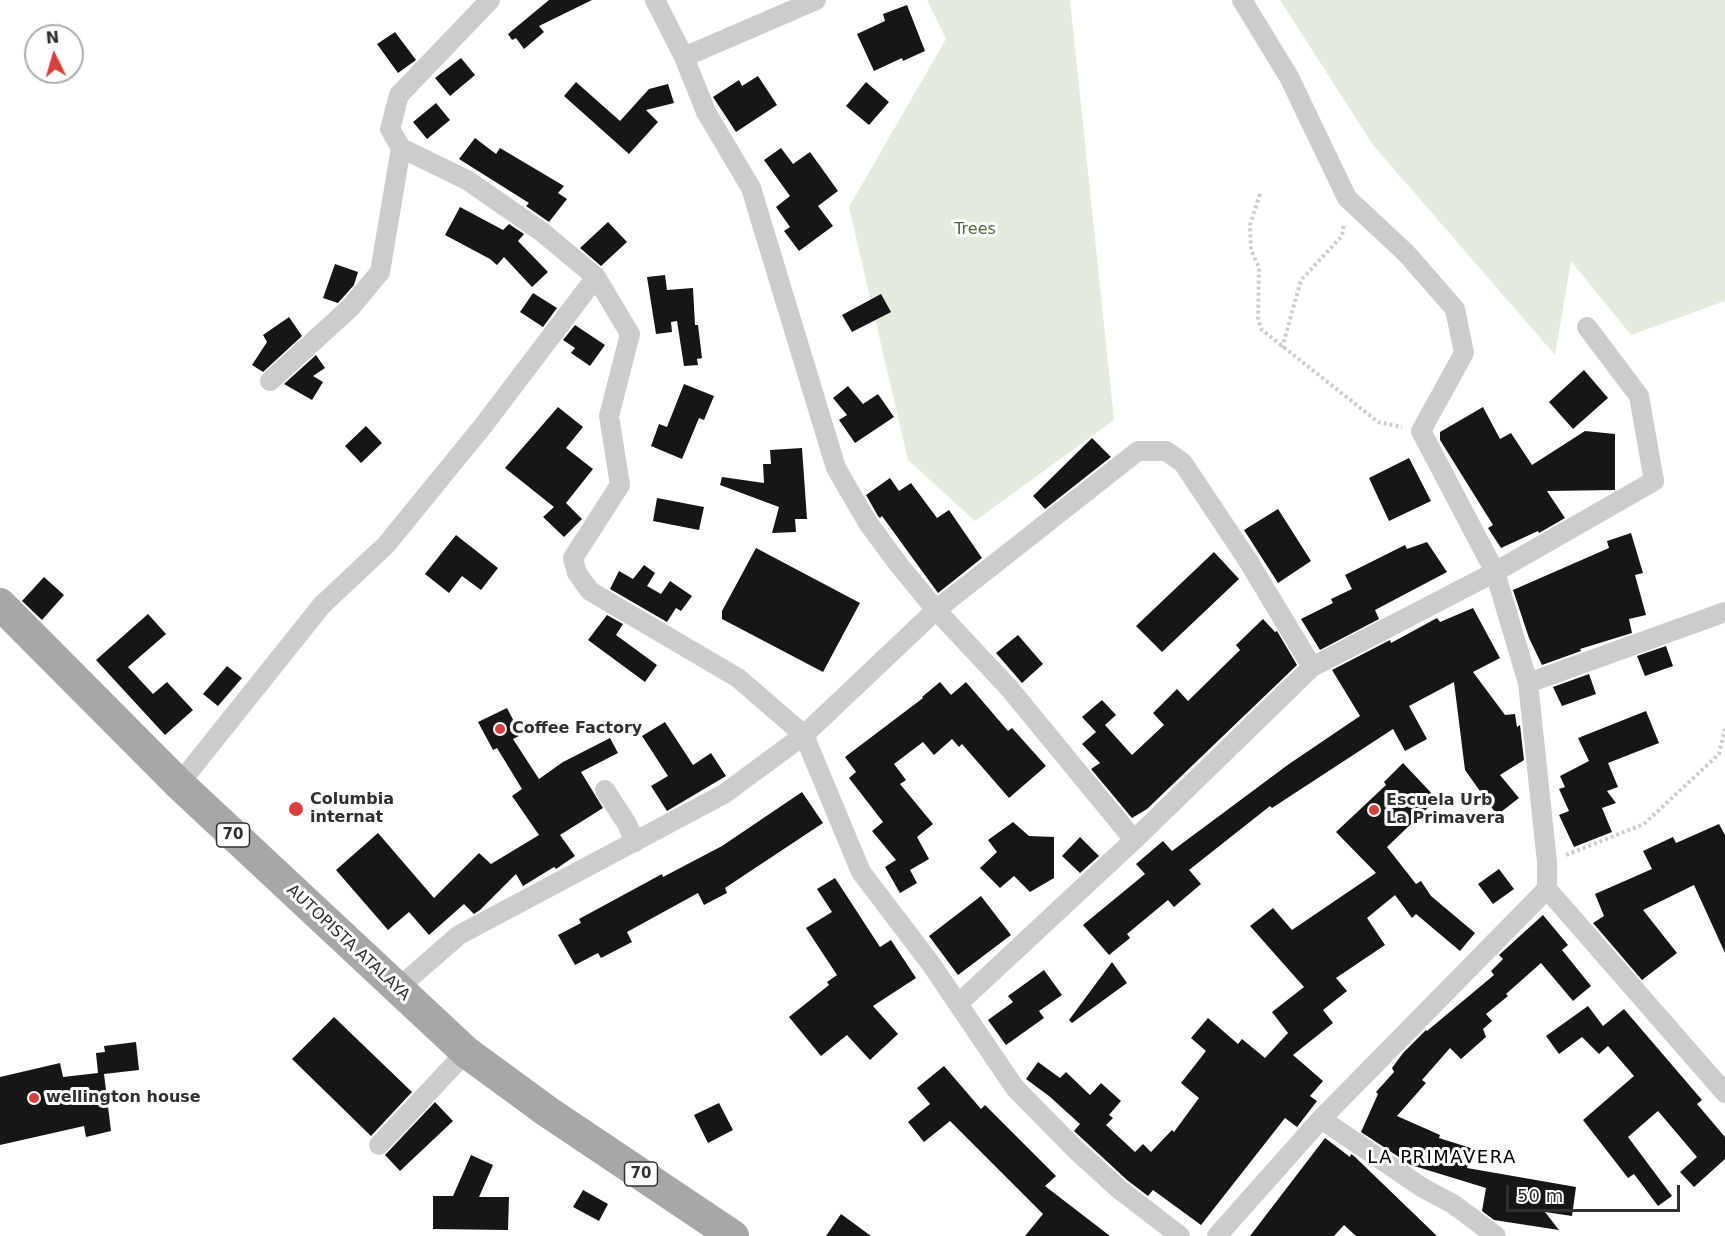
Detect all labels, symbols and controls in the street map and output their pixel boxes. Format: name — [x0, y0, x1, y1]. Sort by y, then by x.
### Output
north arrow — [24, 24, 84, 84]
text: N — [45, 28, 60, 48]
park label: Trees — [954, 220, 996, 240]
place label: Coffee Factory — [512, 719, 642, 739]
marker: Coffee Factory — [493, 722, 507, 736]
place label: Columbia internat — [310, 790, 394, 828]
place label: Escuela Urb La Primavera — [1386, 791, 1505, 829]
marker: Columbia internat — [287, 800, 305, 818]
marker: Escuela Urb La Primavera — [1367, 803, 1381, 817]
road number: 70 — [216, 823, 250, 847]
street label: AUTOPISTA ATALAYA — [282, 881, 414, 1005]
place label: wellington house — [46, 1088, 201, 1108]
marker: wellington house — [27, 1091, 41, 1105]
district label: LA PRIMAVERA — [1367, 1147, 1517, 1169]
road number: 70 — [624, 1162, 658, 1186]
scale bar — [1509, 1173, 1683, 1211]
text: 50 m — [1517, 1185, 1563, 1206]

